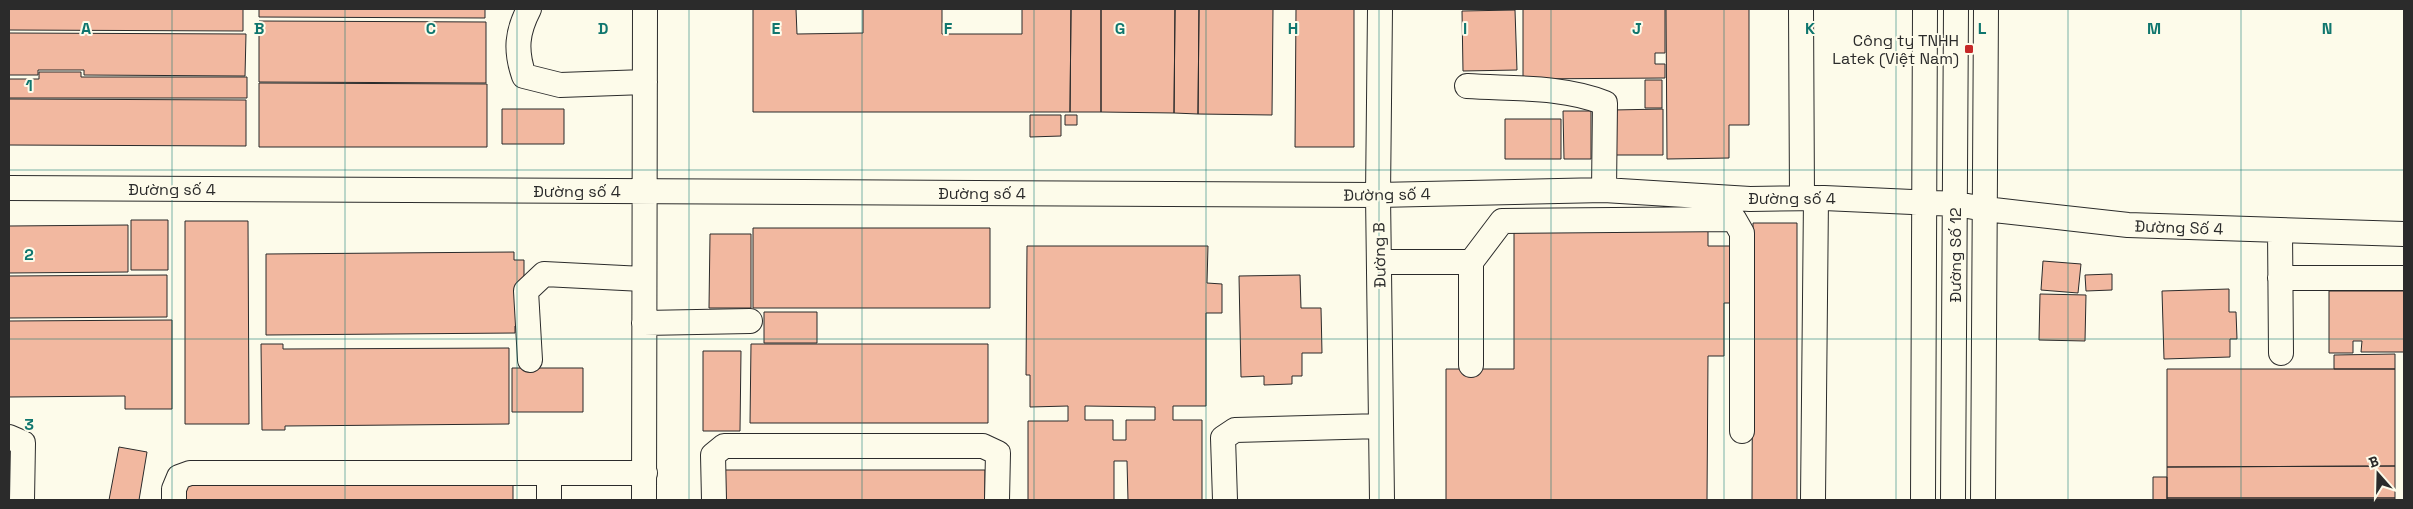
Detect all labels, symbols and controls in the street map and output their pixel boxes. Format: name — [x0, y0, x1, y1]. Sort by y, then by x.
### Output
text: A — [81, 18, 91, 39]
text: B — [254, 18, 264, 39]
text: C — [426, 18, 436, 39]
text: D — [598, 18, 608, 39]
text: E — [772, 18, 781, 39]
text: F — [944, 18, 953, 39]
text: G — [1115, 18, 1125, 39]
text: H — [1288, 18, 1298, 39]
text: I — [1463, 18, 1467, 39]
text: J — [1632, 18, 1642, 39]
text: K — [1805, 18, 1815, 39]
text: L — [1978, 18, 1987, 39]
text: M — [2147, 18, 2161, 39]
text: N — [2322, 18, 2332, 39]
place label: Công ty TNHH Latek (Việt Nam) — [1832, 30, 1959, 69]
marker: Công ty TNHH Latek (Việt Nam) — [1963, 43, 1975, 55]
text: 1 — [25, 75, 33, 96]
street label: Đường số 4 — [128, 179, 216, 200]
street label: Đường số 4 — [533, 181, 621, 202]
street label: Đường số 4 — [938, 183, 1026, 204]
street label: Đường số 4 — [1343, 183, 1431, 206]
street label: Đường số 4 — [1748, 188, 1836, 209]
street label: Đường Số 12 — [1945, 207, 1966, 303]
street label: Đường Số 4 — [2134, 215, 2224, 240]
street label: Đường B — [1368, 222, 1391, 288]
text: 2 — [24, 244, 34, 265]
text: 3 — [24, 414, 34, 435]
north arrow — [2353, 449, 2403, 499]
text: B — [2366, 452, 2381, 472]

